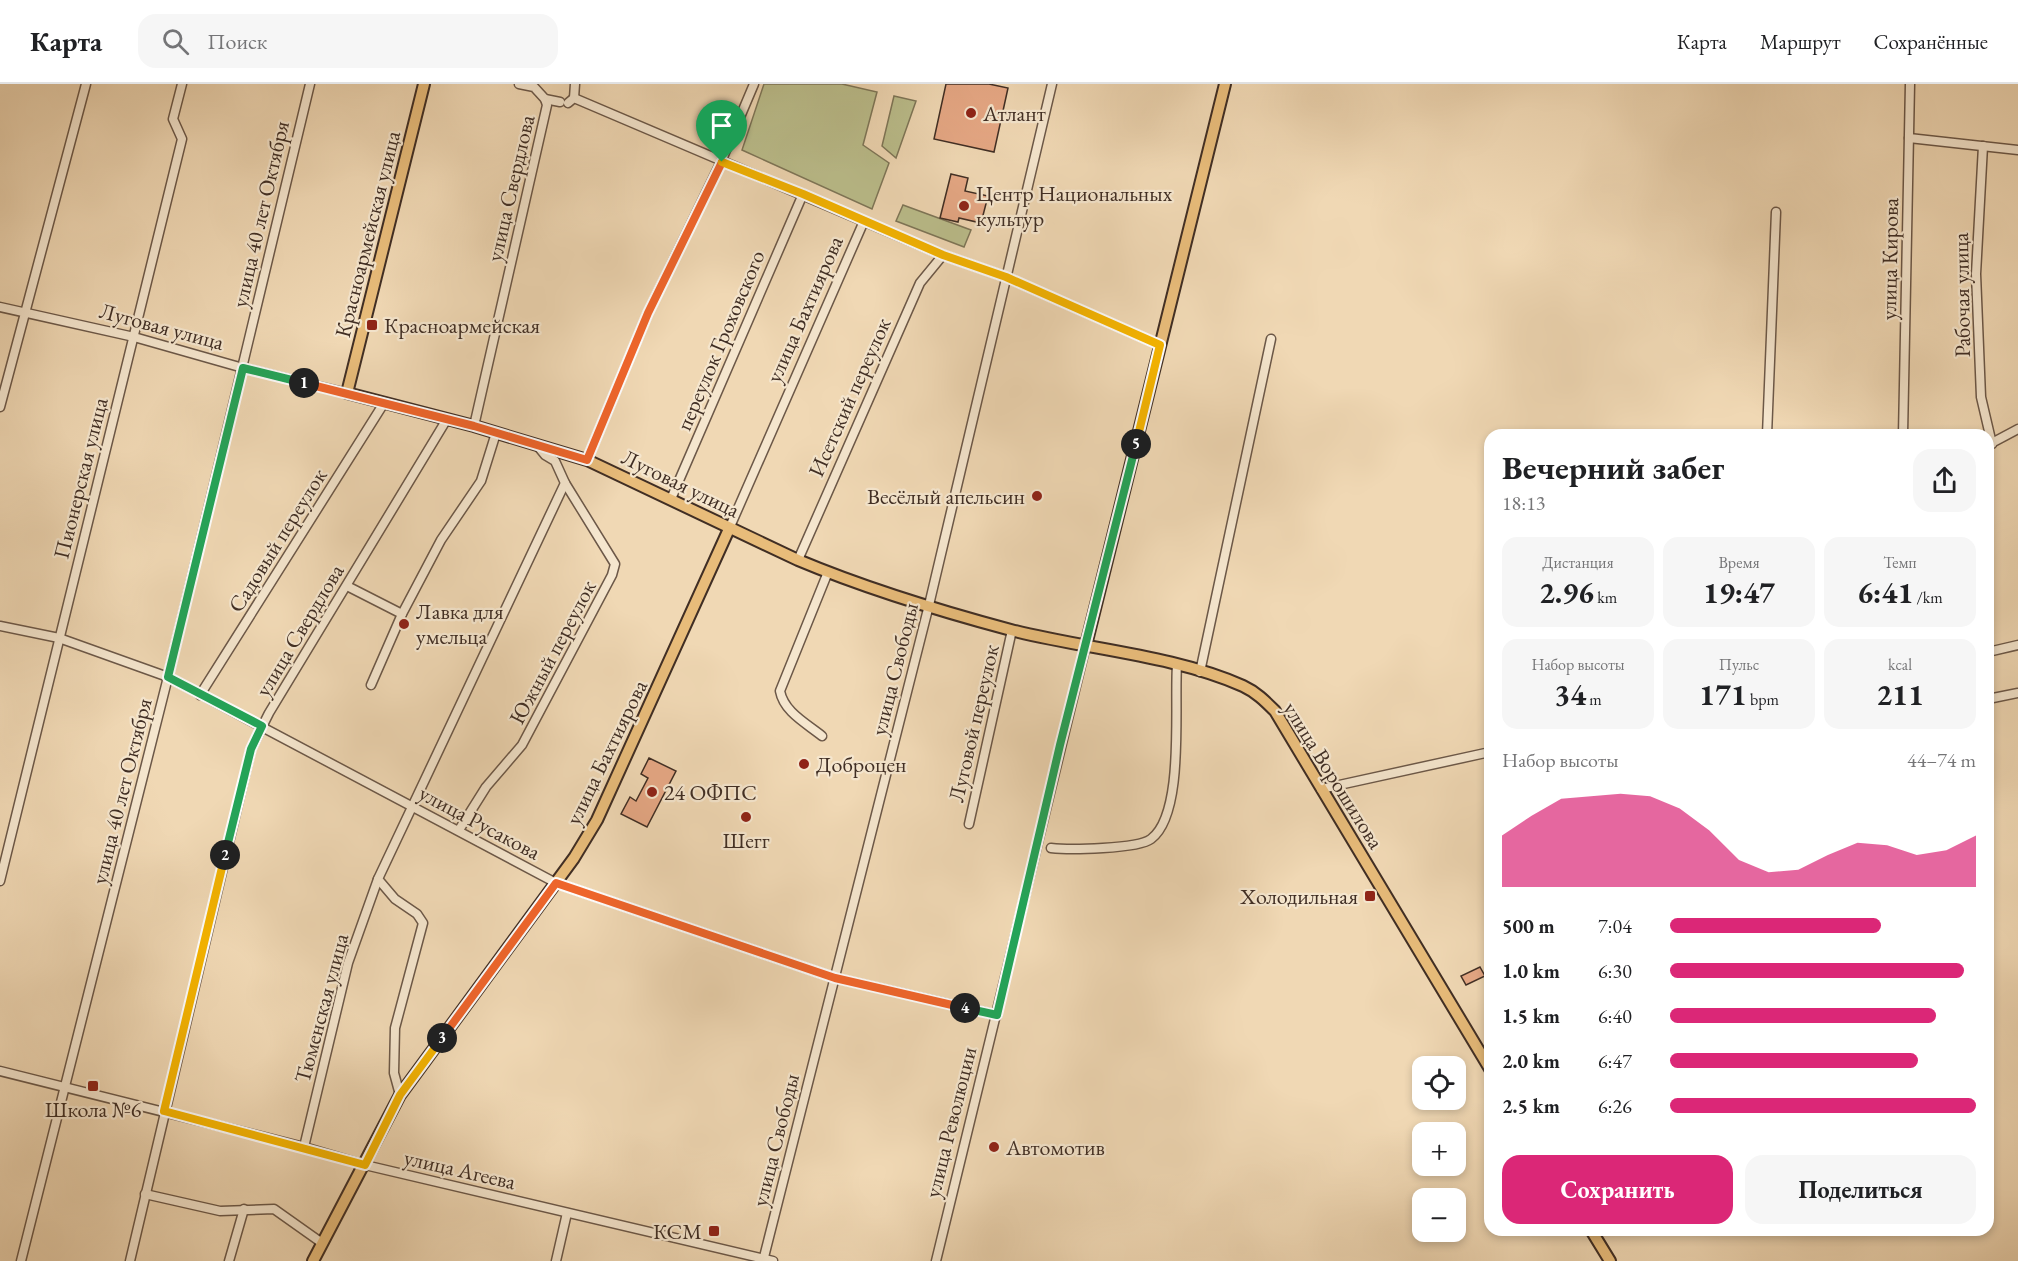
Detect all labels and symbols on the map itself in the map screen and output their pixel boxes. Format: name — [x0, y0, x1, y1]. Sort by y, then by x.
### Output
place label: Атлант — [982, 99, 1046, 128]
pin — [696, 100, 747, 162]
marker: Атлант — [964, 106, 978, 120]
street label: улица Свердлова — [480, 112, 542, 264]
street label: улица 40 лет Октября — [225, 118, 296, 310]
street label: Красноармейская улица — [328, 128, 407, 340]
place label: Центр Национальных культур — [976, 179, 1173, 233]
street label: улица Кирова — [1874, 197, 1905, 320]
marker: Центр Национальных культур — [957, 199, 971, 213]
street label: улица Бахтиярова — [759, 231, 850, 387]
street label: Рабочая улица — [1946, 232, 1977, 358]
street label: переулок Гроховского — [669, 245, 772, 435]
street label: Луговая улица — [96, 296, 227, 357]
place label: Красноармейская — [384, 311, 540, 340]
street label: Исетский переулок — [801, 313, 898, 481]
marker: Красноармейская — [365, 318, 379, 332]
pin: 1 — [289, 368, 319, 398]
street label: Пионерская улица — [46, 394, 115, 562]
pin: 5 — [1121, 429, 1151, 459]
street label: Луговая улица — [617, 442, 745, 525]
street label: Садовый переулок — [221, 462, 334, 618]
place label: Весёлый апельсин — [867, 482, 1025, 511]
marker: Весёлый апельсин — [1030, 489, 1044, 503]
street label: улица Свердлова — [248, 558, 351, 702]
street label: Южный переулок — [502, 575, 603, 730]
place label: Лавка для умельца — [416, 597, 504, 651]
street label: улица Свободы — [864, 600, 925, 739]
marker: Лавка для умельца — [397, 617, 411, 631]
street label: Луговой переулок — [941, 641, 1006, 805]
street label: улица Бахтиярова — [559, 675, 654, 829]
street label: улица 40 лет Октября — [84, 695, 159, 887]
street label: улица Ворошилова — [1277, 696, 1391, 854]
place label: Доброцен — [816, 750, 906, 779]
marker: Доброцен — [797, 757, 811, 771]
street label: улица Русакова — [414, 778, 546, 867]
place label: 24 ОФПС — [664, 778, 757, 807]
marker: 24 ОФПС — [645, 785, 659, 799]
marker: Шегг — [739, 810, 753, 824]
place label: Шегг — [723, 826, 770, 855]
pin: 2 — [210, 840, 240, 870]
place label: Холодильная — [1239, 882, 1358, 911]
marker: Холодильная — [1363, 889, 1377, 903]
street label: Тюменская улица — [288, 930, 355, 1086]
pin: 4 — [950, 993, 980, 1023]
pin: 3 — [427, 1023, 457, 1053]
street label: улица Революции — [918, 1043, 983, 1201]
street label: улица Свободы — [745, 1071, 806, 1210]
marker: Школа №6 — [86, 1079, 100, 1093]
place label: Школа №6 — [45, 1095, 142, 1124]
place label: Автомотив — [1005, 1133, 1105, 1162]
marker: Автомотив — [987, 1140, 1001, 1154]
street label: улица Агеева — [401, 1143, 519, 1196]
place label: КСМ — [653, 1217, 702, 1246]
marker: КСМ — [707, 1224, 721, 1238]

